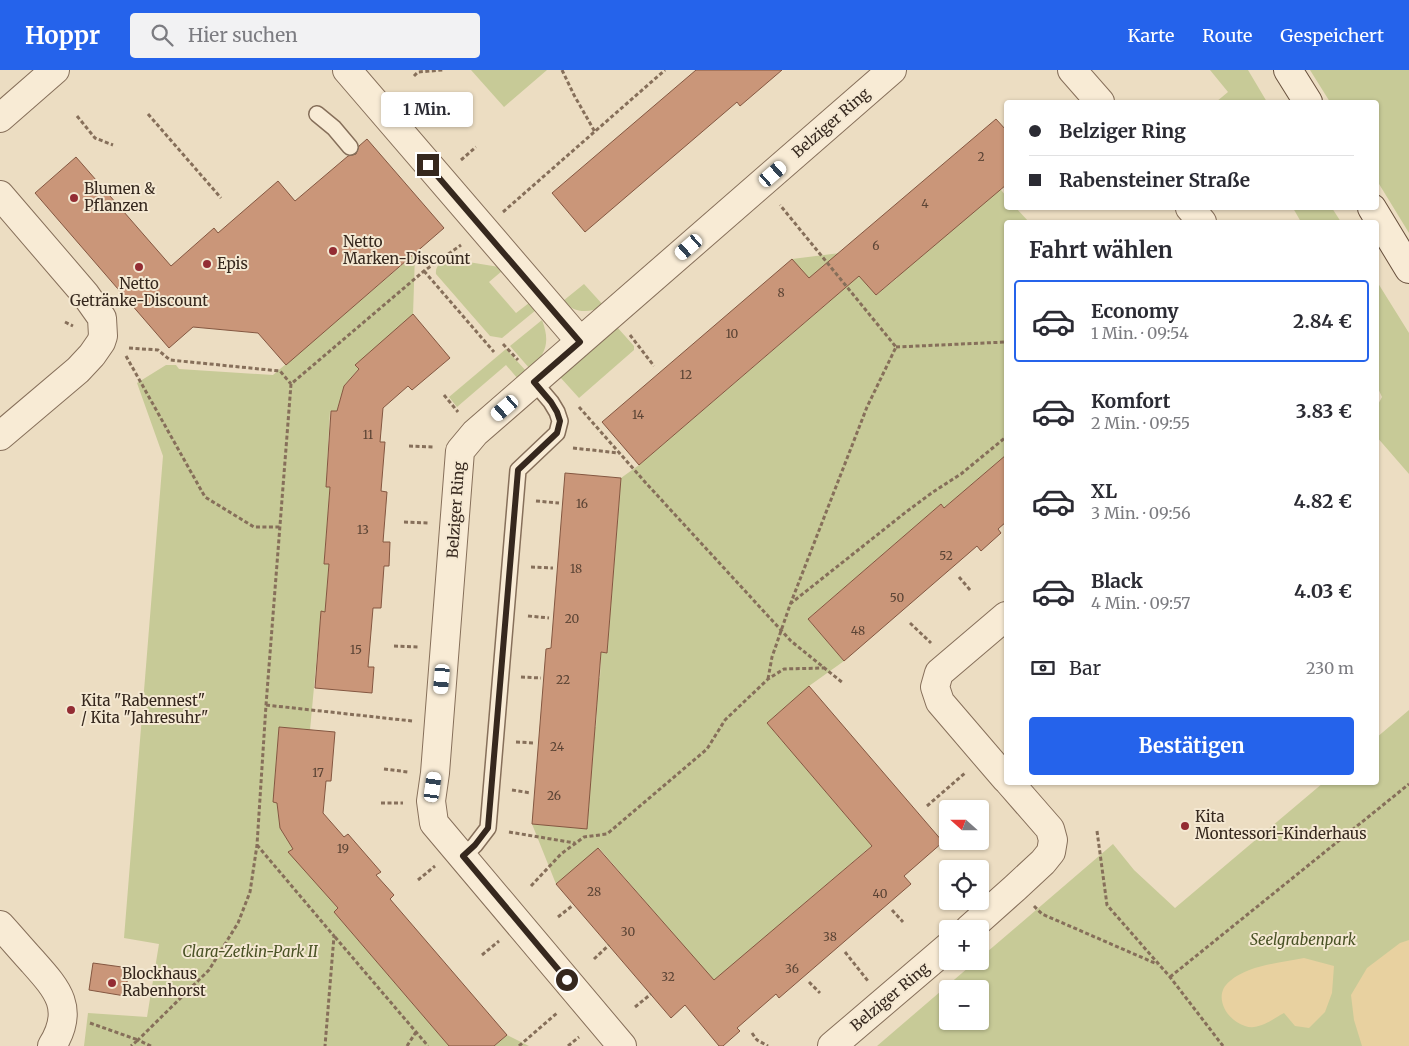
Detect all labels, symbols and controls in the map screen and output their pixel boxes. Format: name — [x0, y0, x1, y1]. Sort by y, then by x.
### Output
search box — [130, 13, 480, 58]
text: Hoppr — [25, 20, 100, 51]
icon: search — [148, 21, 176, 49]
text: Hier suchen — [188, 23, 298, 47]
text: Karte — [1128, 24, 1174, 47]
text: Route — [1202, 24, 1252, 47]
text: Gespeichert — [1280, 24, 1384, 47]
street label: Belziger Ring — [788, 84, 873, 162]
callout: 1 Min. — [382, 92, 474, 128]
text: 1 Min. — [403, 99, 451, 119]
text: Belziger Ring — [1059, 119, 1186, 143]
house number: 2 — [977, 149, 985, 164]
route end — [417, 154, 439, 176]
car — [756, 158, 789, 190]
text: Rabensteiner Straße — [1059, 168, 1250, 192]
place label: Blumen & Pflanzen — [84, 179, 156, 215]
marker: Blumen & Pflanzen — [68, 192, 80, 204]
house number: 4 — [921, 196, 929, 211]
car — [672, 231, 705, 263]
place label: Netto Marken-Discount — [343, 232, 470, 268]
text: Fahrt wählen — [1029, 236, 1173, 264]
house number: 6 — [872, 238, 880, 253]
marker: Netto Marken-Discount — [327, 245, 339, 257]
place label: Epis — [217, 254, 248, 273]
marker: Epis — [201, 258, 213, 270]
marker: Netto Getränke-Discount — [133, 261, 145, 273]
place label: Netto Getränke-Discount — [70, 274, 208, 310]
house number: 8 — [777, 285, 785, 300]
icon: car — [1031, 299, 1076, 344]
text: Economy — [1091, 299, 1179, 323]
text: 2.84 € — [1293, 309, 1352, 333]
text: 1 Min. · 09:54 — [1091, 323, 1189, 343]
house number: 10 — [726, 326, 739, 341]
house number: 12 — [680, 367, 692, 382]
icon: car — [1031, 389, 1076, 434]
text: Komfort — [1091, 389, 1170, 413]
car — [488, 392, 521, 424]
text: 3.83 € — [1296, 399, 1352, 423]
house number: 14 — [632, 407, 645, 422]
text: 2 Min. · 09:55 — [1091, 413, 1190, 433]
house number: 11 — [363, 427, 374, 442]
street label: Belziger Ring — [443, 461, 468, 559]
icon: car — [1031, 479, 1076, 524]
text: XL — [1091, 479, 1117, 503]
text: 4.82 € — [1293, 489, 1352, 513]
house number: 16 — [576, 496, 588, 511]
text: 3 Min. · 09:56 — [1091, 503, 1191, 523]
house number: 13 — [357, 522, 369, 537]
house number: 52 — [939, 548, 953, 563]
house number: 18 — [570, 561, 582, 576]
icon: car — [1031, 569, 1076, 614]
text: Black — [1091, 569, 1143, 593]
text: 4.03 € — [1294, 579, 1352, 603]
house number: 50 — [890, 590, 905, 605]
text: 4 Min. · 09:57 — [1091, 593, 1190, 613]
house number: 20 — [565, 611, 580, 626]
house number: 48 — [851, 623, 865, 638]
house number: 15 — [350, 642, 362, 657]
icon: cash — [1029, 654, 1057, 682]
text: Bar — [1069, 656, 1101, 680]
text: 230 m — [1306, 658, 1354, 678]
car — [433, 663, 450, 695]
house number: 22 — [556, 672, 570, 687]
place label: Kita "Rabennest" / Kita "Jahresuhr" — [81, 691, 209, 727]
marker: Kita "Rabennest" / Kita "Jahresuhr" — [65, 704, 77, 716]
button: Bestätigen — [1029, 717, 1354, 775]
house number: 24 — [550, 739, 565, 754]
house number: 17 — [312, 765, 324, 780]
car — [423, 771, 442, 803]
house number: 26 — [547, 788, 561, 803]
north arrow — [939, 800, 989, 850]
map controls — [939, 800, 989, 1030]
place label: Kita Montessori-Kinderhaus — [1195, 807, 1367, 843]
marker: Kita Montessori-Kinderhaus — [1179, 820, 1191, 832]
house number: 19 — [337, 841, 349, 856]
button: locate — [939, 860, 989, 910]
house number: 28 — [587, 884, 601, 899]
house number: 40 — [873, 886, 888, 901]
button: + — [939, 920, 989, 970]
house number: 30 — [621, 924, 635, 939]
house number: 38 — [823, 929, 837, 944]
park label: Seelgrabenpark — [1250, 930, 1357, 949]
park label: Clara-Zetkin-Park II — [182, 942, 319, 961]
street label: Belziger Ring — [846, 958, 933, 1035]
house number: 36 — [785, 961, 799, 976]
place label: Blockhaus Rabenhorst — [122, 964, 206, 1000]
route start — [556, 969, 578, 991]
house number: 32 — [661, 969, 675, 984]
marker: Blockhaus Rabenhorst — [106, 977, 118, 989]
button: − — [939, 980, 989, 1030]

